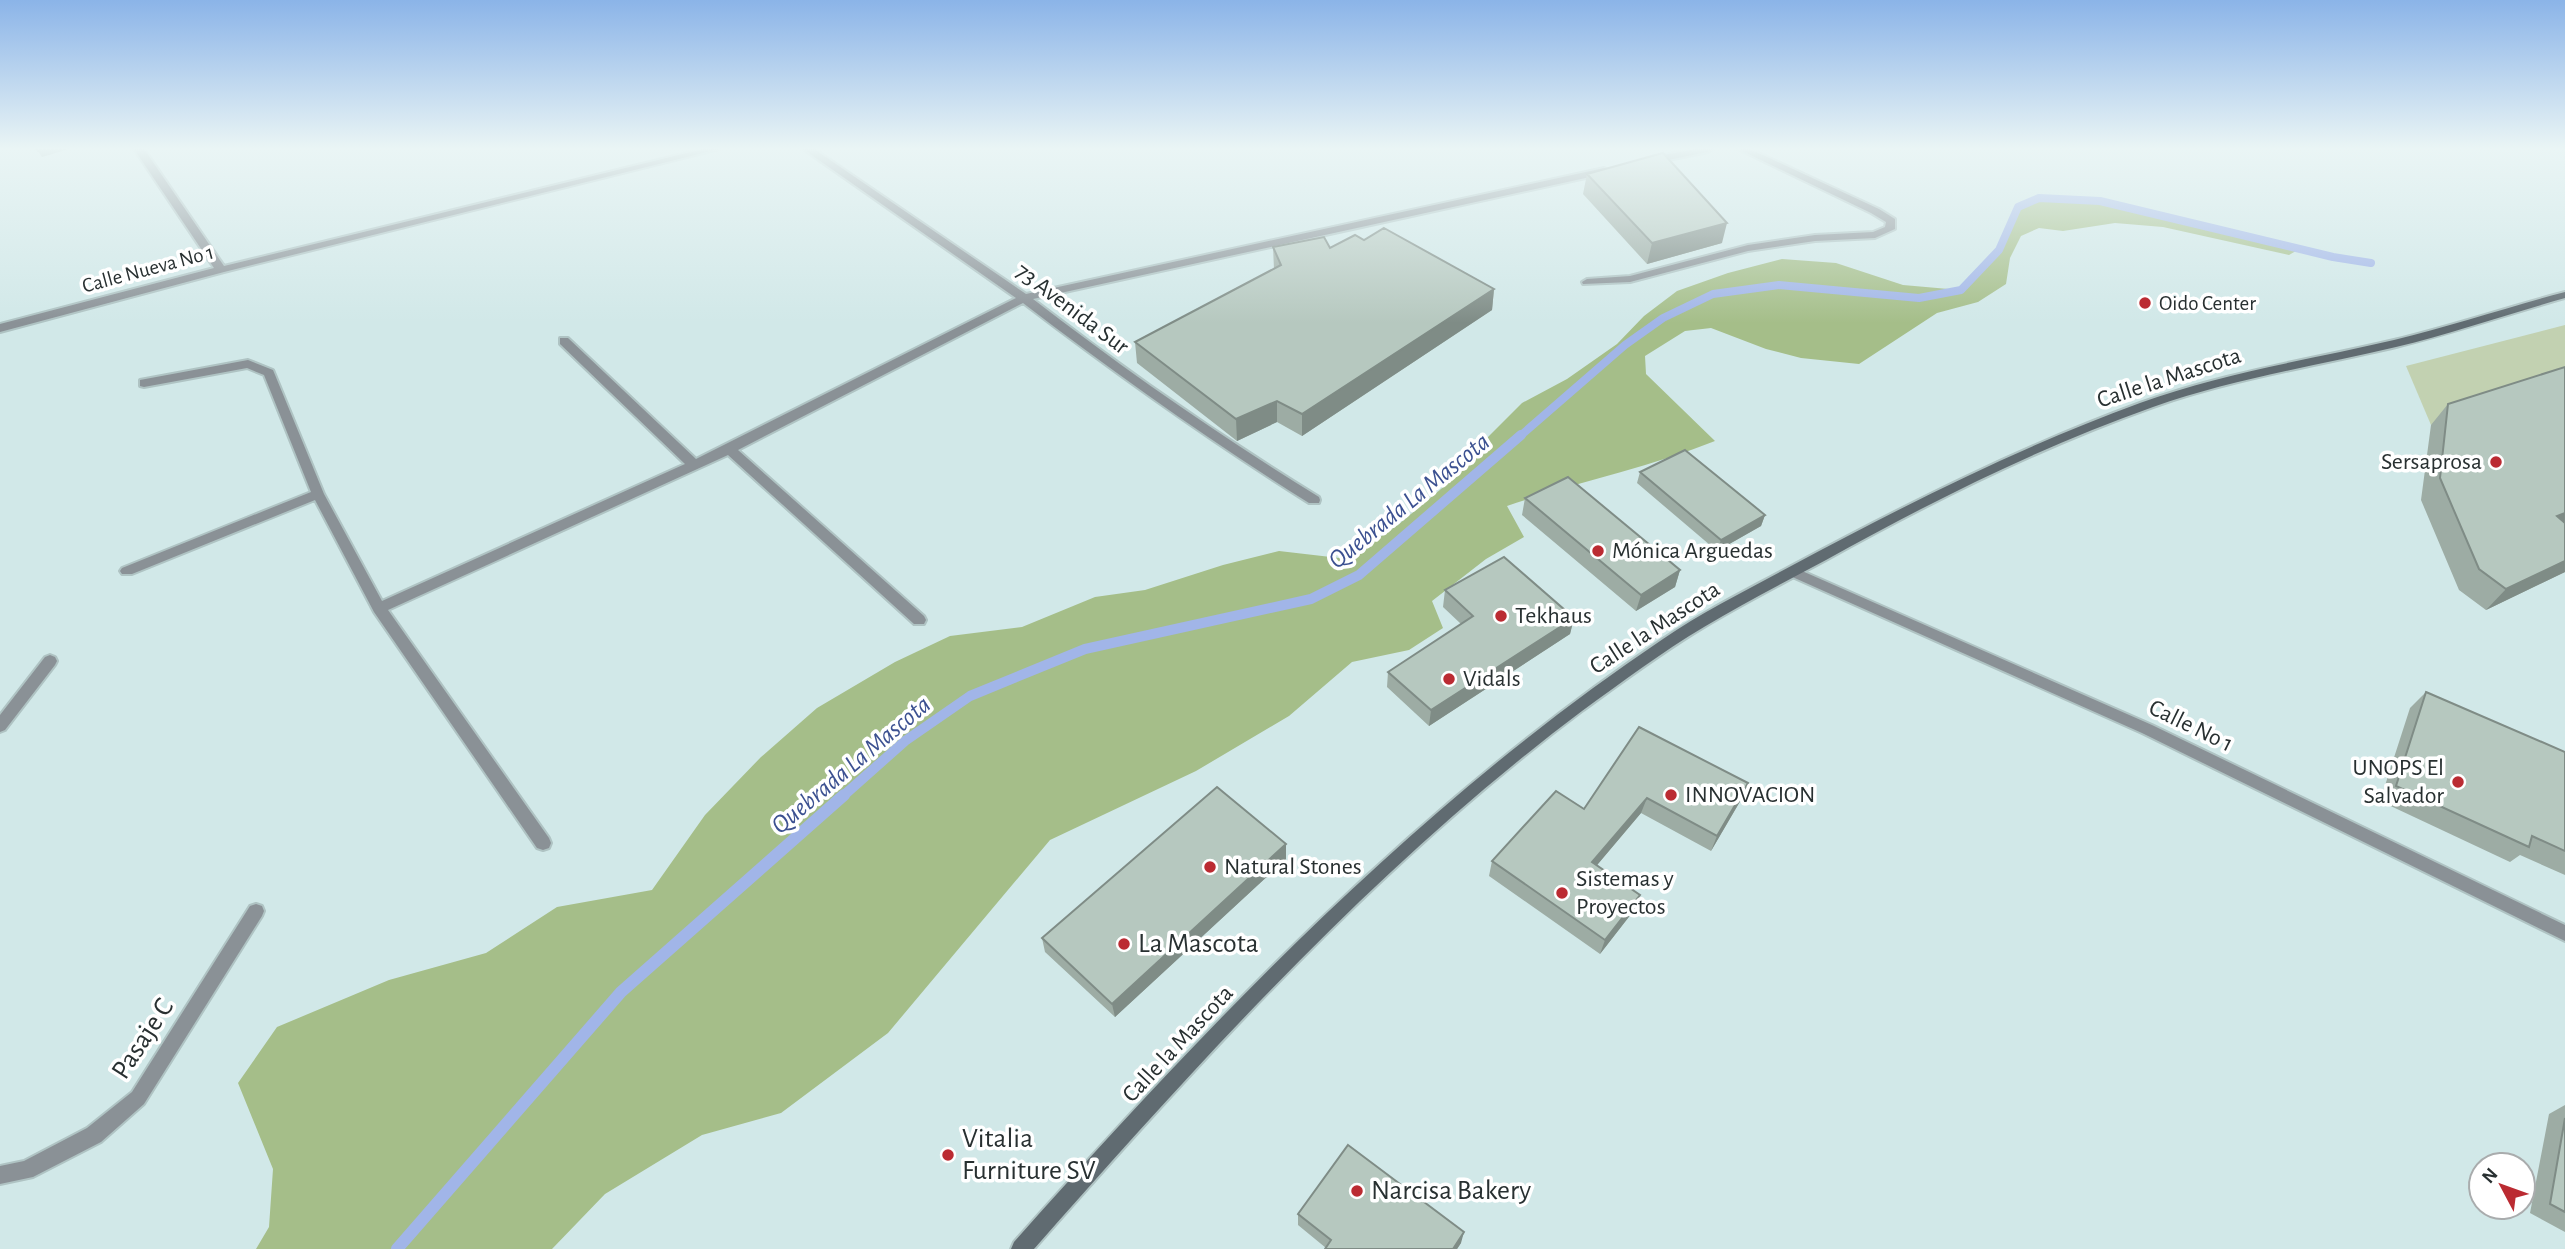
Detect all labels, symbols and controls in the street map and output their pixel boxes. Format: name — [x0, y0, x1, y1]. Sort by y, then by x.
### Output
street label: Calle Nueva No 1 — [80, 241, 216, 297]
street label: 73 Avenida Sur — [1011, 259, 1133, 359]
place label: Oido Center — [2159, 293, 2256, 314]
marker: Oido Center — [2137, 295, 2153, 311]
street label: Calle la Mascota — [2094, 343, 2244, 413]
water label: Quebrada La Mascota — [1323, 428, 1495, 574]
place label: Sersaprosa — [2381, 450, 2482, 474]
marker: Sersaprosa — [2488, 454, 2504, 470]
place label: Mónica Arguedas — [1612, 539, 1773, 563]
marker: Mónica Arguedas — [1590, 543, 1606, 559]
street label: Calle la Mascota — [1586, 577, 1724, 679]
place label: Tekhaus — [1515, 604, 1592, 628]
marker: Tekhaus — [1493, 608, 1509, 624]
place label: Vidals — [1463, 667, 1521, 691]
marker: Vidals — [1441, 671, 1457, 687]
water label: Quebrada La Mascota — [766, 691, 936, 839]
street label: Calle No 1 — [2145, 695, 2237, 757]
place label: UNOPS El Salvador — [2353, 756, 2444, 808]
marker: UNOPS El Salvador — [2450, 774, 2466, 790]
place label: INNOVACION — [1685, 783, 1815, 807]
marker: INNOVACION — [1663, 787, 1679, 803]
place label: Natural Stones — [1224, 855, 1362, 879]
marker: Natural Stones — [1202, 859, 1218, 875]
place label: Sistemas y Proyectos — [1576, 867, 1674, 919]
marker: Sistemas y Proyectos — [1554, 885, 1570, 901]
place label: La Mascota — [1138, 930, 1259, 958]
marker: La Mascota — [1116, 936, 1132, 952]
street label: Calle la Mascota — [1118, 981, 1238, 1107]
street label: Pasaje C — [107, 994, 179, 1084]
place label: Vitalia Furniture SV — [962, 1125, 1096, 1185]
marker: Vitalia Furniture SV — [940, 1147, 956, 1163]
north arrow — [2467, 1151, 2537, 1221]
text: N — [2479, 1165, 2502, 1187]
place label: Narcisa Bakery — [1371, 1177, 1531, 1205]
marker: Narcisa Bakery — [1349, 1183, 1365, 1199]

